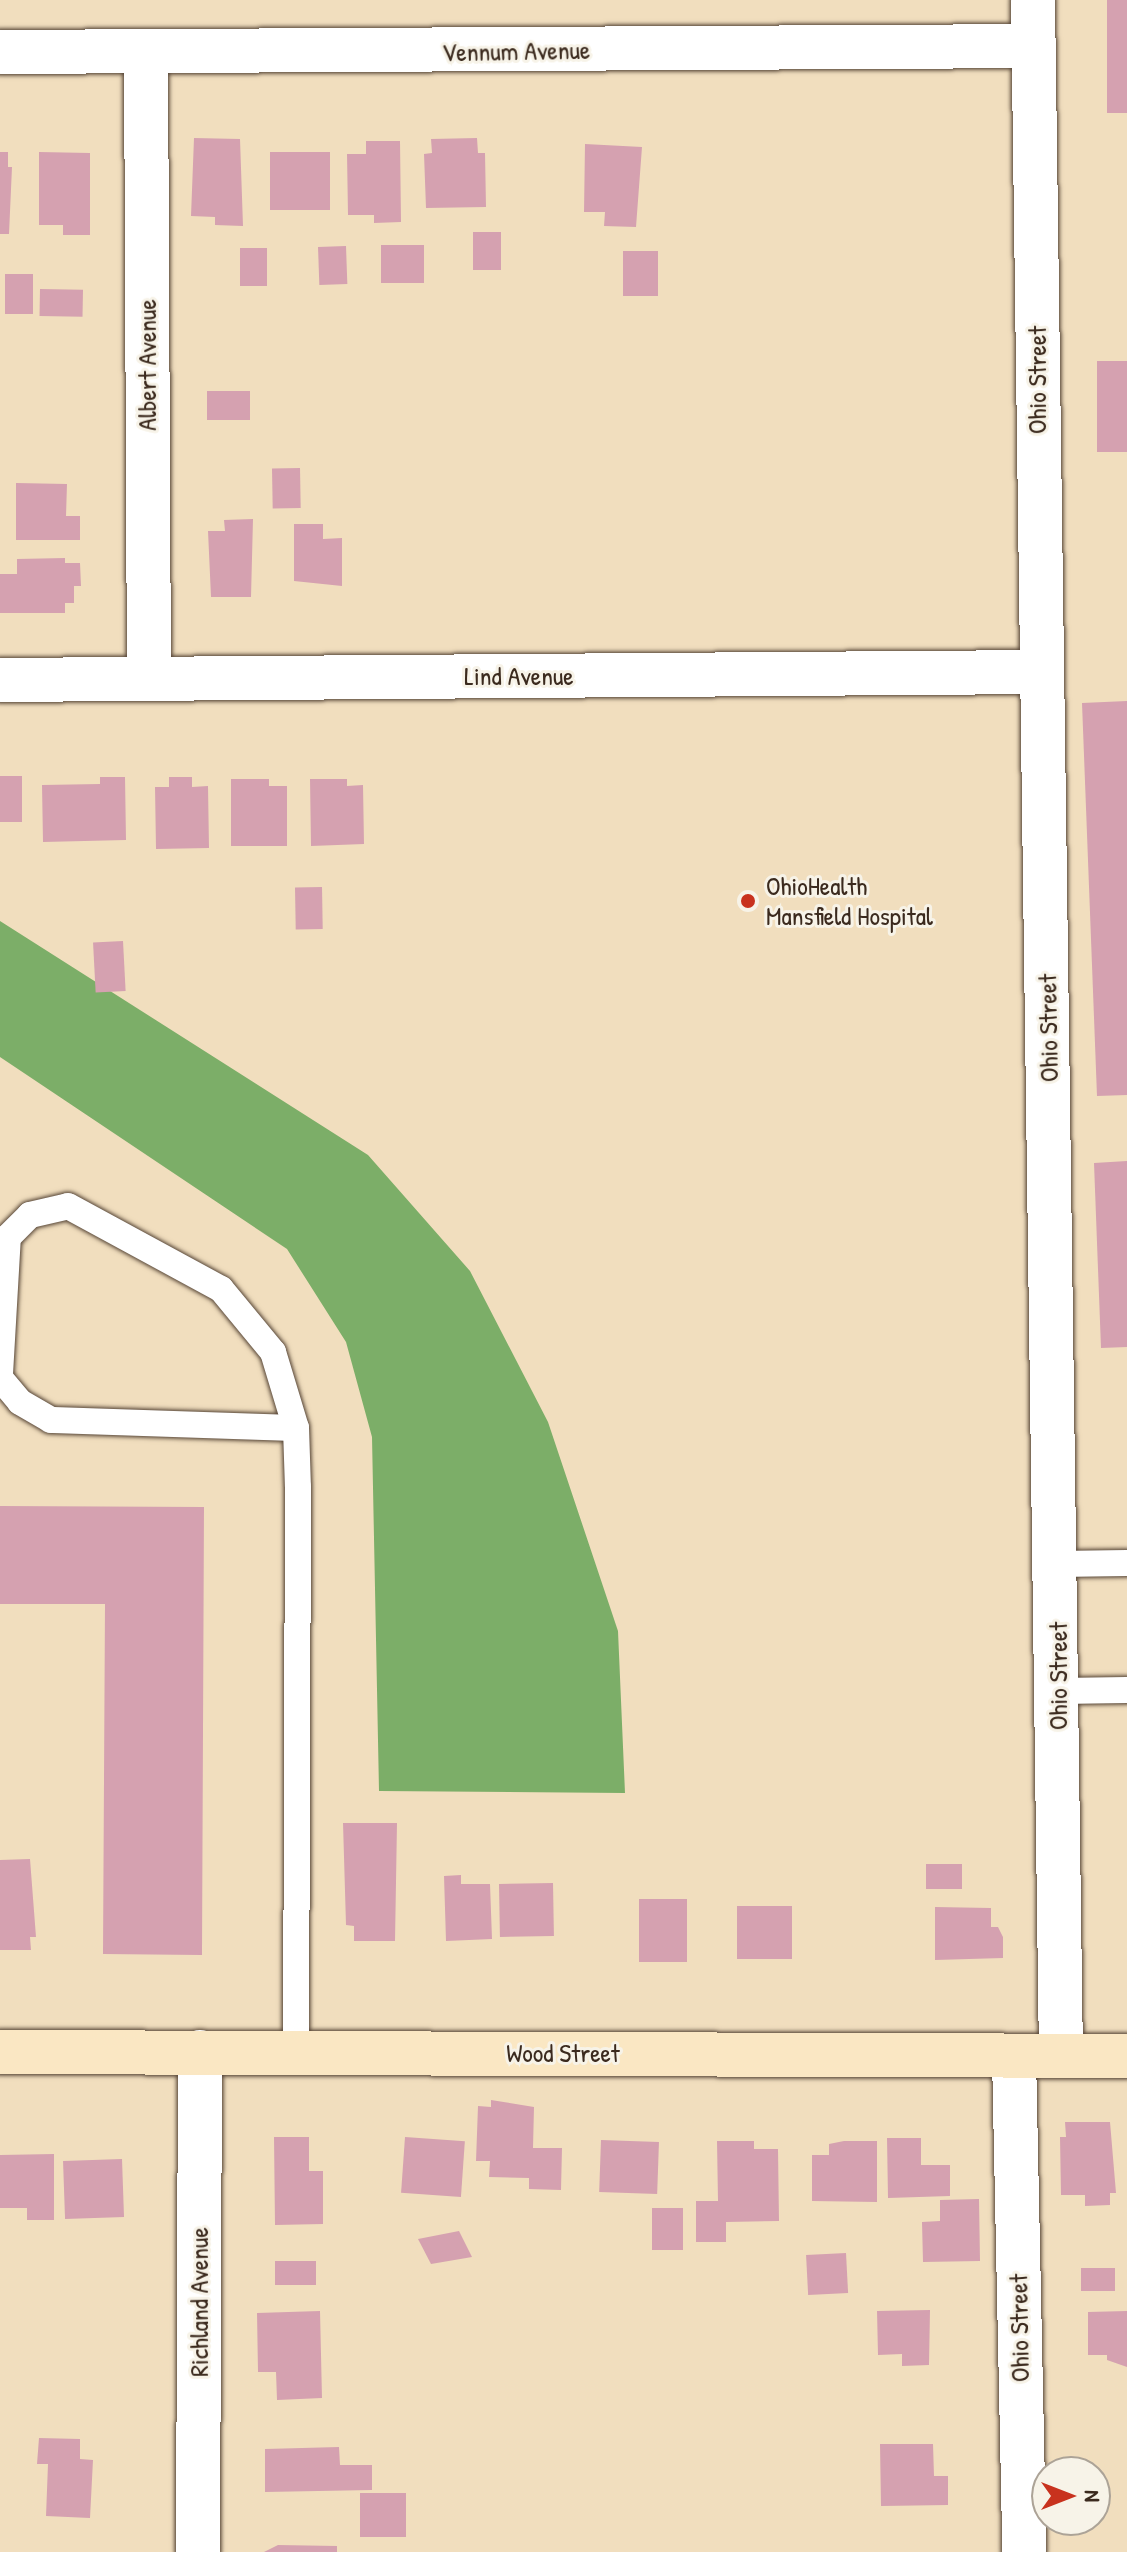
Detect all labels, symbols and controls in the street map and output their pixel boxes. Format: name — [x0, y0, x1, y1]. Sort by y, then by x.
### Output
street label: Vennum Avenue — [442, 34, 590, 68]
street label: Albert Avenue — [131, 299, 163, 431]
street label: Ohio Street — [1021, 326, 1053, 434]
street label: Lind Avenue — [464, 660, 574, 692]
place label: OhioHealth Mansfield Hospital — [766, 870, 933, 932]
marker: OhioHealth Mansfield Hospital — [737, 890, 759, 912]
street label: Ohio Street — [1031, 974, 1065, 1082]
street label: Ohio Street — [1042, 1622, 1074, 1730]
street label: Wood Street — [506, 2037, 620, 2069]
street label: Richland Avenue — [183, 2227, 215, 2377]
street label: Ohio Street — [1002, 2274, 1036, 2382]
north arrow — [1031, 2456, 1111, 2536]
text: N — [1078, 2490, 1108, 2502]

